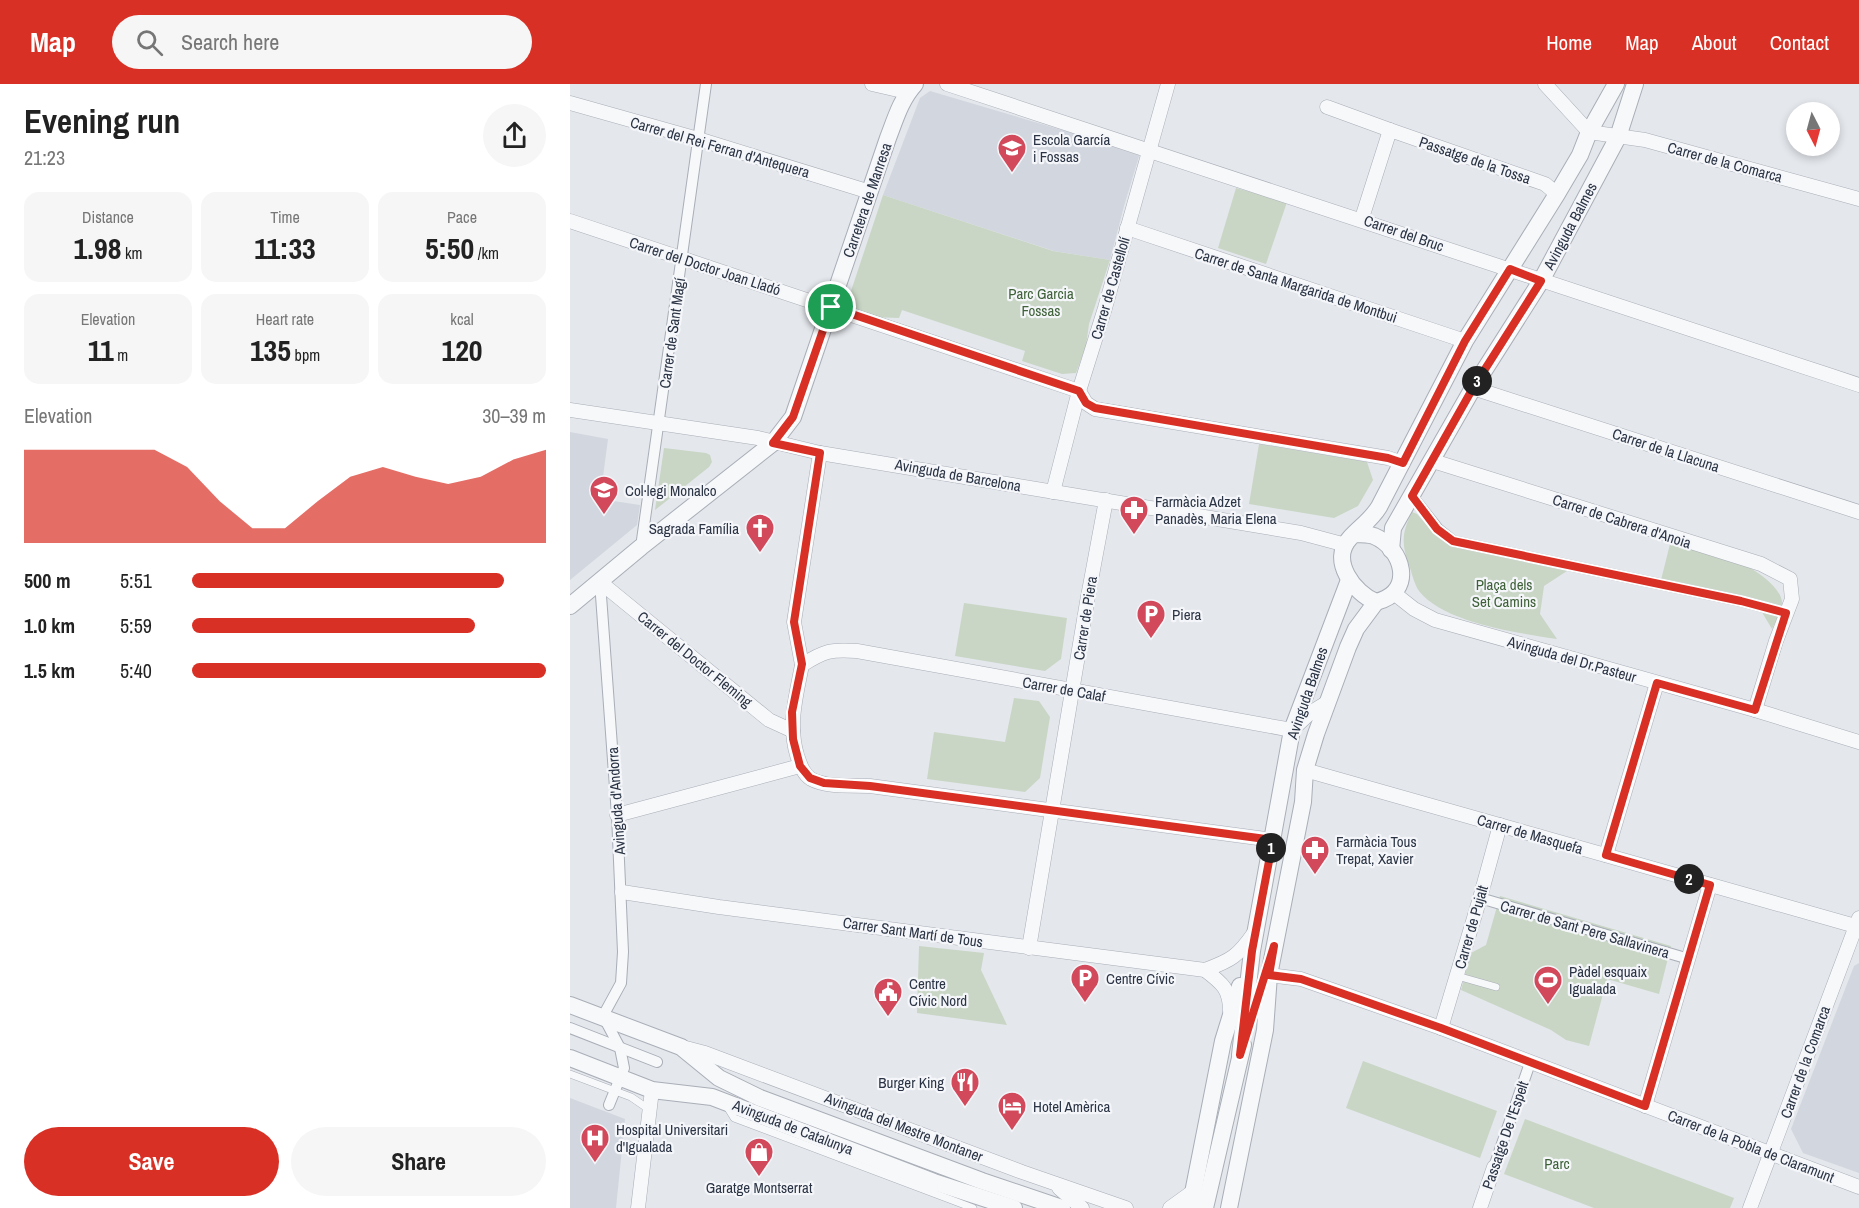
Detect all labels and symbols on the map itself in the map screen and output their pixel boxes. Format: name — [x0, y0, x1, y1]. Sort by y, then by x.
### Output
north arrow — [1786, 102, 1840, 156]
street label: Carrer del Rei Ferran d'Antequera — [628, 111, 812, 183]
place label: Escola García i Fossas — [1033, 129, 1110, 167]
street label: Passatge de la Tossa — [1416, 131, 1534, 189]
school or university icon: Escola García i Fossas — [996, 132, 1028, 174]
street label: Carrer de la Comarca — [1665, 137, 1785, 187]
street label: Carretera de Manresa — [837, 140, 897, 260]
street label: Avinguda Balmes — [1538, 179, 1602, 274]
street label: Carrer del Bruc — [1361, 209, 1447, 257]
street label: Carrer del Doctor Joan Lladó — [627, 232, 783, 300]
street label: Carrer de Castellolí — [1085, 234, 1135, 342]
street label: Carrer de Santa Margarida de Montbui — [1192, 242, 1400, 328]
street label: Carrer de Sant Magí — [654, 276, 690, 390]
pin — [805, 281, 856, 332]
park label: Parc Garcia Fossas — [1008, 283, 1074, 321]
pin: 3 — [1462, 366, 1492, 396]
street label: Carrer de la Llacuna — [1610, 423, 1722, 477]
street label: Avinguda de Barcelona — [892, 453, 1023, 496]
school or university icon: Col·legi Monalco — [588, 474, 620, 516]
place label: Col·legi Monalco — [625, 480, 717, 501]
street label: Carrer de Cabrera d'Anoia — [1550, 489, 1694, 553]
place label: Farmàcia Adzet Panadès, Maria Elena — [1155, 491, 1277, 529]
pharmacy icon: Farmàcia Adzet Panadès, Maria Elena — [1118, 494, 1150, 536]
church icon: Sagrada Família — [744, 512, 776, 554]
place label: Sagrada Família — [649, 518, 739, 539]
street label: Carrer de Piera — [1068, 574, 1102, 662]
park label: Plaça dels Set Camins — [1472, 574, 1536, 612]
parking icon: Piera — [1135, 598, 1167, 640]
place label: Piera — [1172, 604, 1202, 625]
street label: Carrer del Doctor Fleming — [633, 606, 757, 712]
street label: Avinguda del Dr.Pasteur — [1504, 630, 1639, 687]
street label: Avinguda Balmes — [1281, 644, 1333, 743]
street label: Carrer de Calaf — [1021, 671, 1108, 707]
street label: Avinguda d'Andorra — [602, 746, 630, 857]
street label: Carrer de Masquefa — [1475, 809, 1586, 859]
place label: Farmàcia Tous Trepat, Xavier — [1336, 831, 1417, 869]
pin: 1 — [1256, 833, 1286, 863]
pharmacy icon: Farmàcia Tous Trepat, Xavier — [1299, 834, 1331, 876]
pin: 2 — [1674, 864, 1704, 894]
street label: Carrer de Pujalt — [1449, 882, 1493, 971]
street label: Carrer de Sant Pere Sallavinera — [1498, 895, 1672, 963]
street label: Carrer Sant Martí de Tous — [842, 912, 984, 952]
place label: Pàdel esquaix Igualada — [1569, 961, 1648, 999]
parking icon: Centre Cívic — [1069, 962, 1101, 1004]
sports icon: Pàdel esquaix Igualada — [1532, 964, 1564, 1006]
place label: Centre Cívic — [1106, 968, 1174, 989]
place label: Centre Cívic Nord — [909, 973, 967, 1011]
public building icon: Centre Cívic Nord — [872, 976, 904, 1018]
street label: Carrer de la Comarca — [1775, 1003, 1835, 1121]
restaurant icon: Burger King — [949, 1066, 981, 1108]
place label: Burger King — [878, 1072, 944, 1093]
street label: Passatge De l'Espelt — [1477, 1078, 1534, 1192]
street label: Avinguda del Mestre Montaner — [821, 1087, 986, 1167]
hotel icon: Hotel Amèrica — [996, 1090, 1028, 1132]
street label: Avinguda de Catalunya — [729, 1094, 857, 1160]
place label: Hotel Amèrica — [1033, 1096, 1110, 1117]
street label: Carrer de la Pobla de Claramunt — [1665, 1104, 1838, 1188]
place label: Hospital Universitari d'Igualada — [616, 1119, 728, 1157]
hospital icon: Hospital Universitari d'Igualada — [579, 1122, 611, 1164]
shop icon: Garatge Montserrat — [743, 1136, 775, 1178]
park label: Parc — [1544, 1153, 1570, 1174]
place label: Garatge Montserrat — [706, 1177, 813, 1198]

